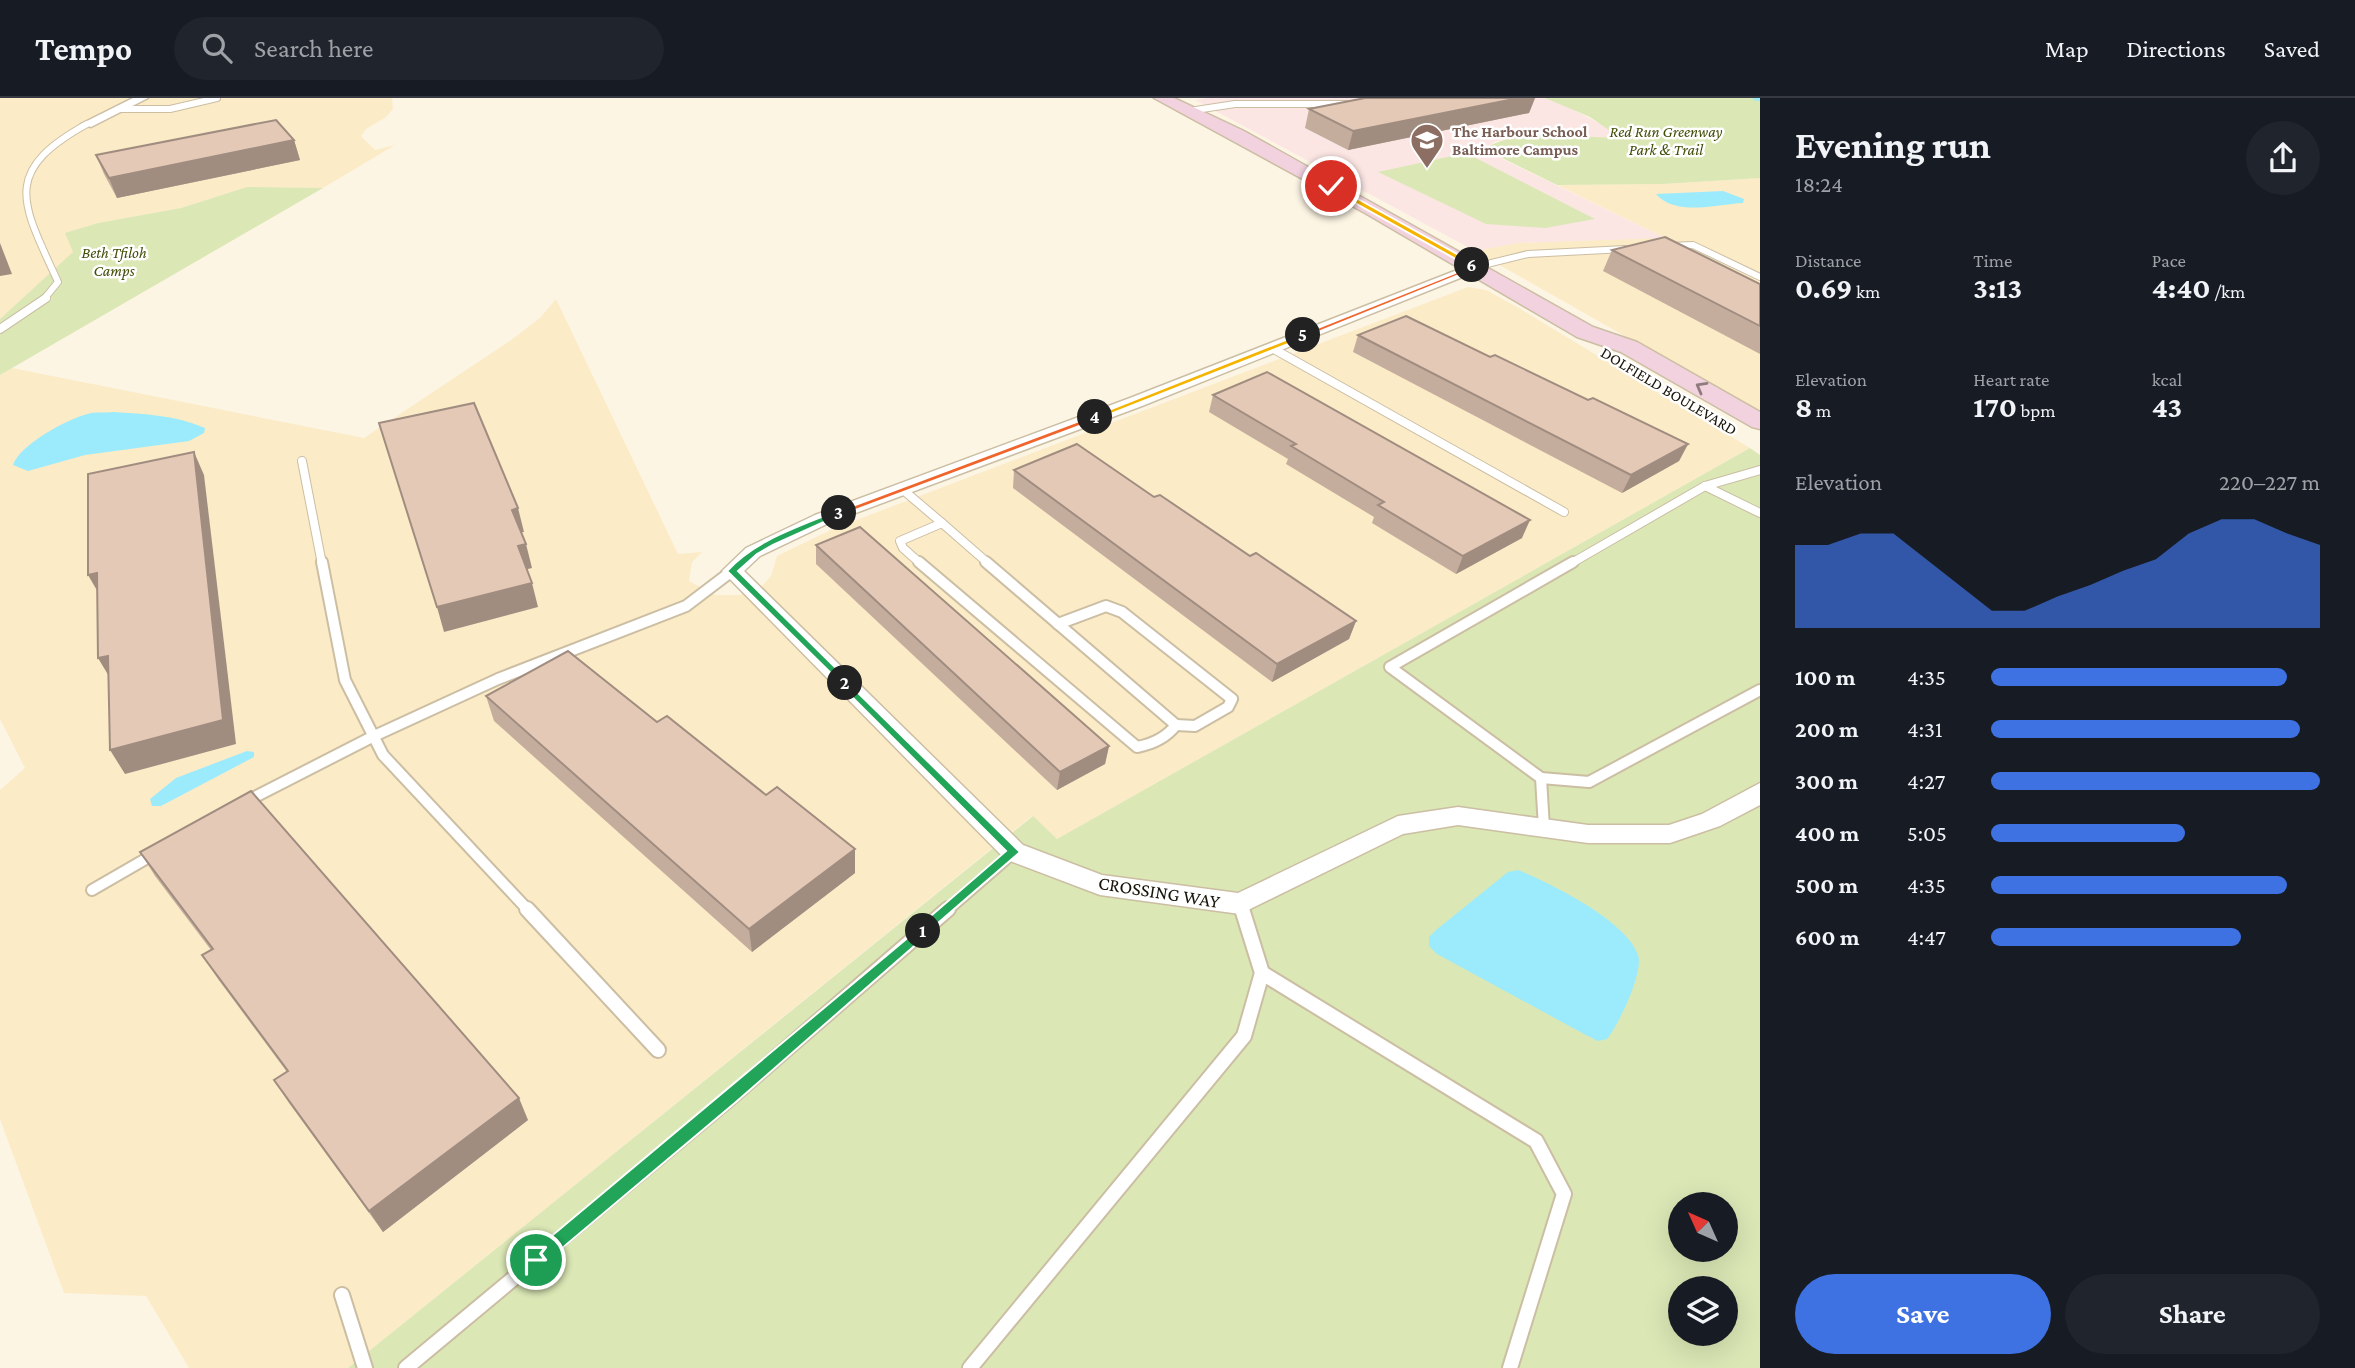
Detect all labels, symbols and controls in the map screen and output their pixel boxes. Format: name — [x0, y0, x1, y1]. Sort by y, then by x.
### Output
search box — [174, 17, 664, 80]
icon: search — [198, 29, 236, 67]
text: Tempo — [35, 30, 132, 67]
text: Search here — [254, 34, 373, 63]
text: Map — [2045, 35, 2089, 62]
text: Directions — [2127, 35, 2226, 62]
text: Saved — [2264, 35, 2320, 62]
school or university icon: The Harbour School Baltimore Campus — [1408, 121, 1446, 170]
button: share — [2246, 121, 2320, 195]
place label: The Harbour School Baltimore Campus — [1452, 123, 1588, 158]
park label: Red Run Greenway Park & Trail — [1609, 123, 1723, 158]
text: Evening run — [1795, 124, 1991, 166]
pin — [1301, 156, 1361, 216]
icon: check — [1312, 167, 1350, 205]
text: 18:24 — [1795, 171, 1843, 197]
park label: Beth Tfiloh Camps — [81, 244, 147, 280]
pin: 6 — [1454, 248, 1490, 282]
text: Distance — [1795, 250, 1861, 271]
text: Time — [1973, 250, 2012, 271]
text: Pace — [2152, 250, 2186, 271]
text: 6 — [1466, 254, 1477, 275]
text: 0.69 — [1795, 271, 1852, 304]
text: 3:13 — [1973, 271, 2022, 304]
text: 4:40 — [2152, 271, 2211, 304]
text: km — [1852, 281, 1880, 302]
text: /km — [2211, 281, 2245, 302]
pin: 5 — [1286, 317, 1320, 352]
text: 5 — [1298, 324, 1307, 345]
street label: DOLFIELD BOULEVARD — [1598, 344, 1740, 438]
text: Elevation — [1795, 369, 1867, 390]
text: Heart rate — [1973, 369, 2049, 390]
text: kcal — [2152, 369, 2182, 390]
one-way arrow — [1696, 382, 1709, 395]
text: 8 — [1795, 390, 1812, 423]
text: 170 — [1973, 390, 2017, 423]
text: 43 — [2152, 390, 2182, 423]
pin: 4 — [1078, 400, 1112, 434]
text: m — [1812, 400, 1831, 421]
text: bpm — [2017, 400, 2055, 421]
text: 4 — [1089, 406, 1100, 427]
text: Elevation — [1795, 469, 1882, 495]
text: 220–227 m — [2219, 469, 2320, 495]
pin: 3 — [822, 496, 856, 530]
text: 3 — [834, 502, 843, 523]
text: 100 m — [1795, 664, 1855, 690]
text: 4:35 — [1907, 664, 1946, 690]
pin: 2 — [828, 666, 862, 700]
text: 2 — [840, 672, 849, 693]
text: 200 m — [1795, 716, 1859, 742]
text: 4:31 — [1907, 716, 1943, 742]
text: 300 m — [1795, 768, 1858, 794]
text: 4:27 — [1907, 768, 1945, 794]
text: 400 m — [1795, 820, 1859, 846]
text: 5:05 — [1907, 820, 1947, 846]
street label: CROSSING WAY — [1097, 872, 1222, 912]
text: 500 m — [1795, 872, 1858, 898]
text: 4:35 — [1907, 872, 1946, 898]
pin: 1 — [906, 914, 940, 948]
text: 1 — [919, 920, 926, 941]
text: 600 m — [1795, 924, 1859, 950]
text: 4:47 — [1907, 924, 1946, 950]
north arrow — [1668, 1192, 1738, 1262]
map controls — [1668, 1192, 1738, 1346]
pin — [506, 1230, 566, 1290]
icon: arrive — [517, 1241, 555, 1279]
button: Save — [1795, 1274, 2051, 1354]
button: Share — [2065, 1274, 2320, 1354]
button: layers — [1668, 1276, 1738, 1346]

